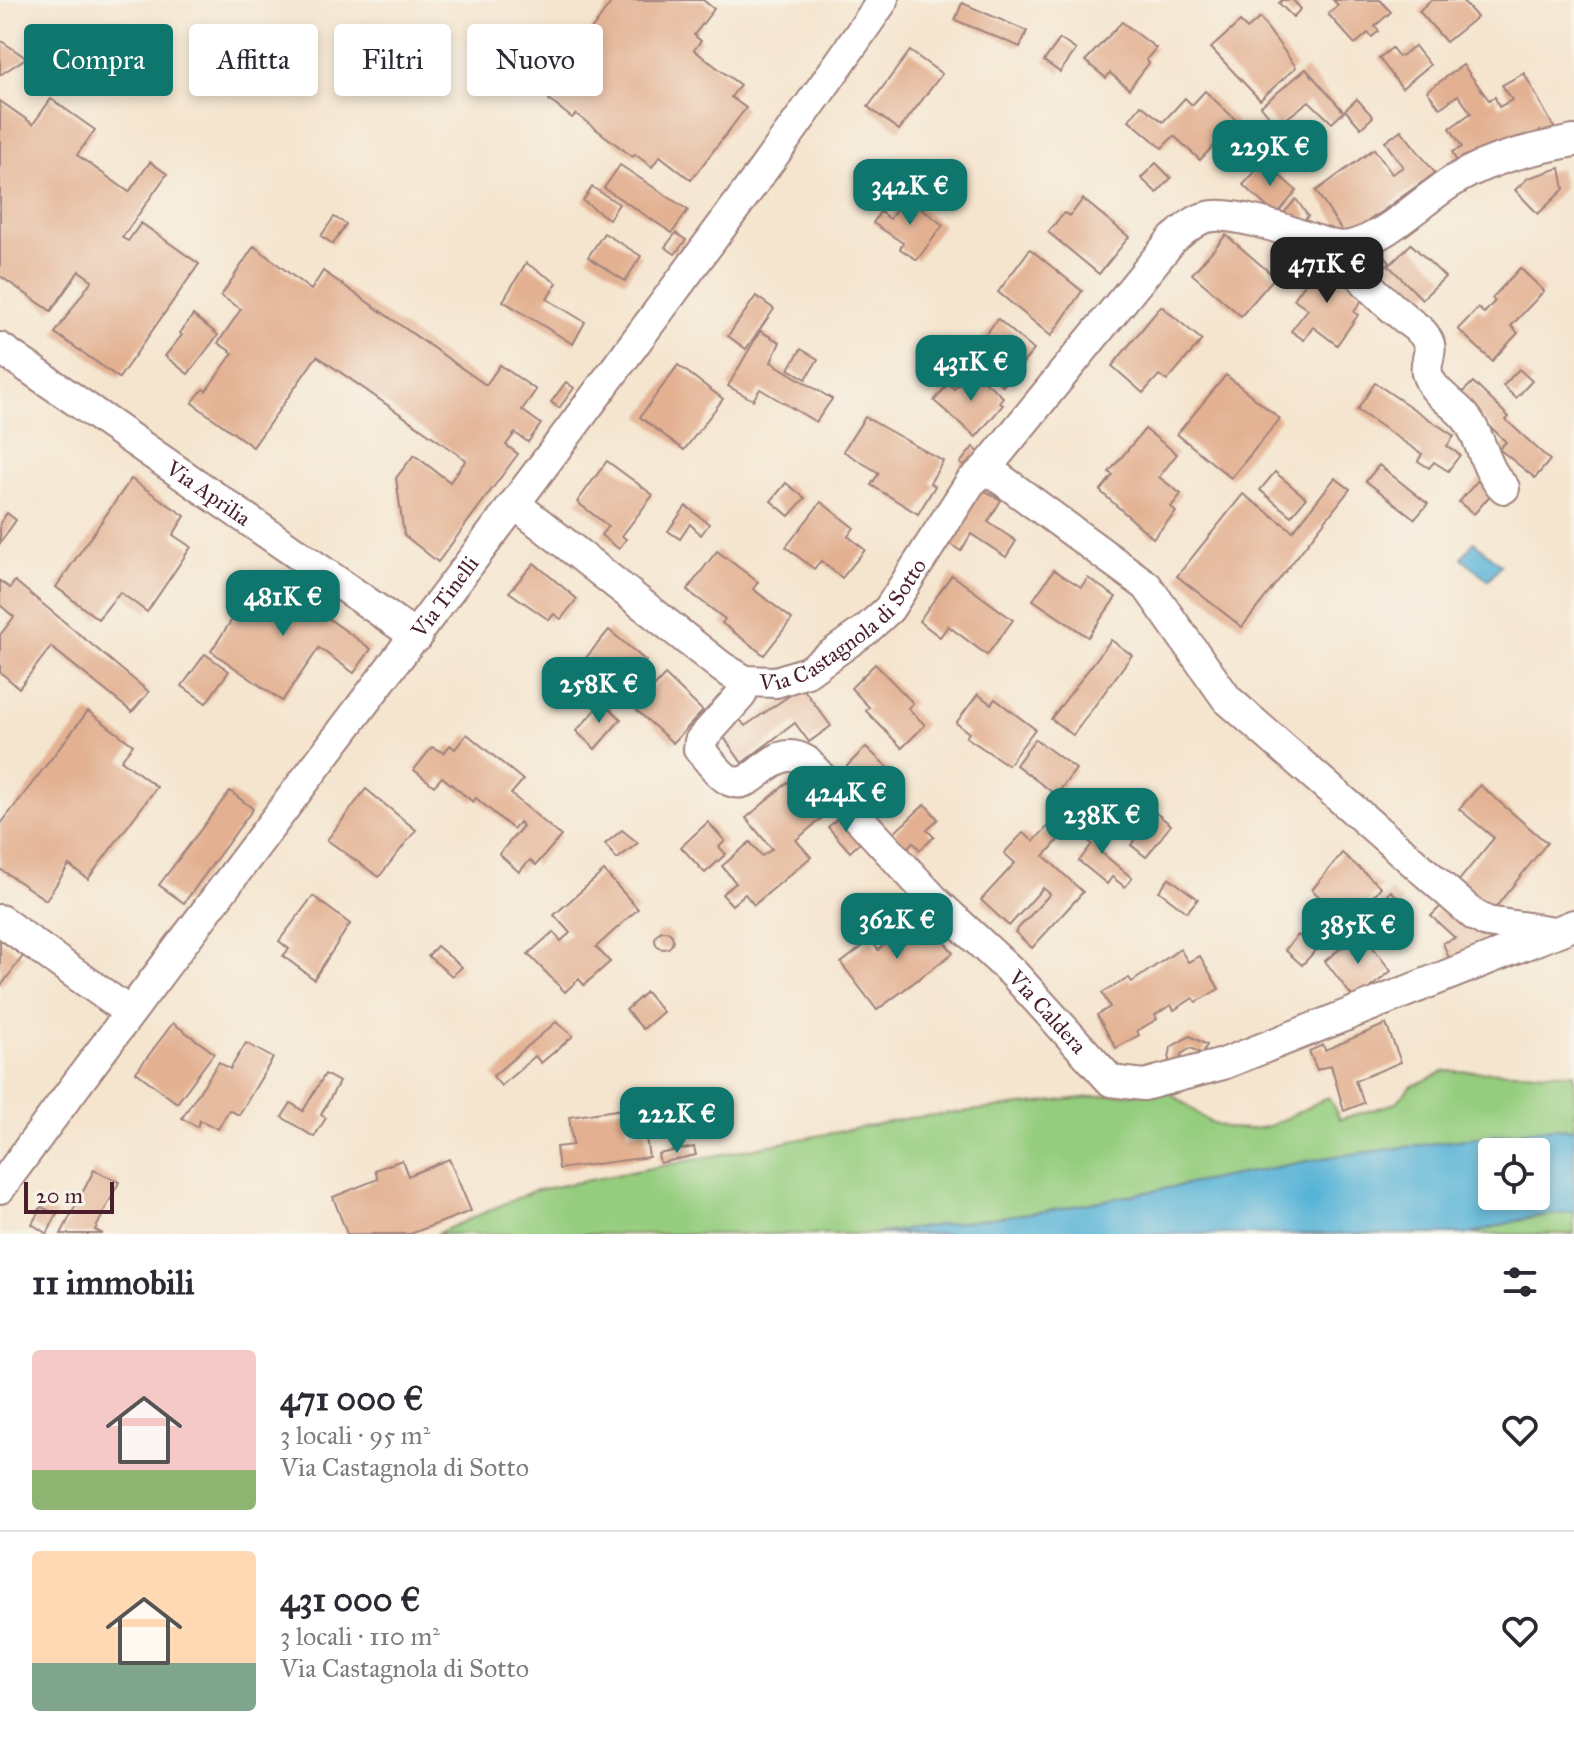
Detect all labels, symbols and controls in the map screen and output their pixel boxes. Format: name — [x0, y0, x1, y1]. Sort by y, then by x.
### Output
chip: Compra — [24, 24, 173, 96]
chip: Affitta — [189, 24, 318, 96]
chip: Filtri — [334, 24, 451, 96]
chip: Nuovo — [467, 24, 603, 96]
pin: 229K € — [1205, 120, 1335, 188]
text: 229K € — [1230, 130, 1310, 162]
pin: 342K € — [845, 159, 975, 227]
text: 342K € — [871, 169, 949, 201]
pin: 471K € — [1262, 237, 1392, 305]
text: 471K € — [1288, 247, 1366, 279]
pin: 431K € — [906, 335, 1036, 403]
text: 431K € — [934, 345, 1008, 377]
street label: Via Aprilia — [160, 453, 257, 532]
street label: Via Tinelli — [404, 550, 484, 643]
street label: Via Castagnola di Sotto — [758, 553, 932, 695]
pin: 481K € — [218, 570, 348, 638]
text: 481K € — [244, 580, 322, 612]
pin: 258K € — [534, 657, 664, 725]
text: 258K € — [560, 667, 638, 699]
pin: 424K € — [781, 766, 911, 834]
text: 424K € — [805, 776, 887, 808]
pin: 238K € — [1037, 788, 1167, 856]
text: 238K € — [1064, 798, 1140, 830]
pin: 362K € — [832, 893, 962, 961]
pin: 385K € — [1293, 898, 1423, 966]
text: 362K € — [859, 903, 935, 935]
text: 385K € — [1320, 908, 1396, 940]
street label: Via Caldera — [1003, 963, 1093, 1059]
pin: 222K € — [612, 1087, 742, 1155]
text: 222K € — [638, 1097, 716, 1129]
map controls — [1478, 1138, 1550, 1210]
button: locate — [1478, 1138, 1550, 1210]
scale bar — [24, 1178, 114, 1214]
text: 20 m — [36, 1182, 83, 1209]
icon: filters — [1498, 1260, 1542, 1304]
text: 11 immobili — [32, 1262, 194, 1303]
text: 471 000 € — [280, 1378, 424, 1419]
icon: home — [96, 1382, 192, 1478]
icon: heart — [1498, 1408, 1542, 1452]
text: 3 locali · 95 m² — [280, 1419, 430, 1451]
text: Via Castagnola di Sotto — [280, 1451, 529, 1483]
text: 431 000 € — [280, 1579, 421, 1620]
icon: home — [96, 1583, 192, 1679]
icon: heart — [1498, 1609, 1542, 1653]
text: 3 locali · 110 m² — [280, 1620, 440, 1652]
text: Via Castagnola di Sotto — [280, 1652, 529, 1684]

